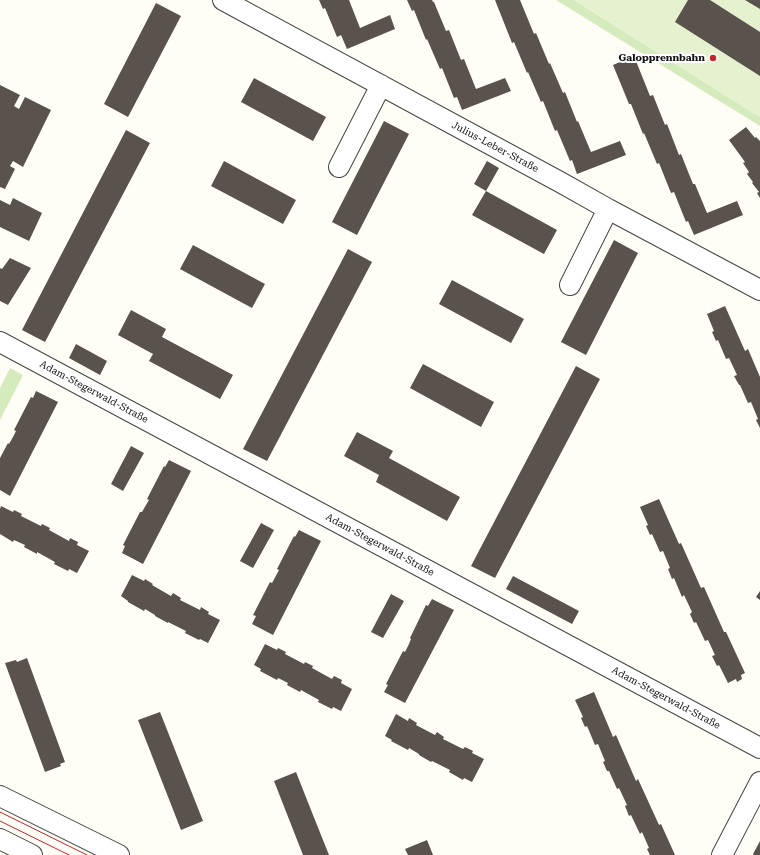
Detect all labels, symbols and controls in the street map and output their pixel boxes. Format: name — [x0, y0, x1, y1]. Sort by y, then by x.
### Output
place label: Galopprennbahn — [618, 52, 705, 64]
marker: Galopprennbahn — [708, 53, 718, 63]
street label: Julius-Leber-Straße — [450, 119, 540, 175]
street label: Adam-Stegerwald-Straße — [38, 358, 150, 426]
street label: Adam-Stegerwald-Straße — [324, 511, 436, 579]
street label: Adam-Stegerwald-Straße — [610, 664, 722, 732]

